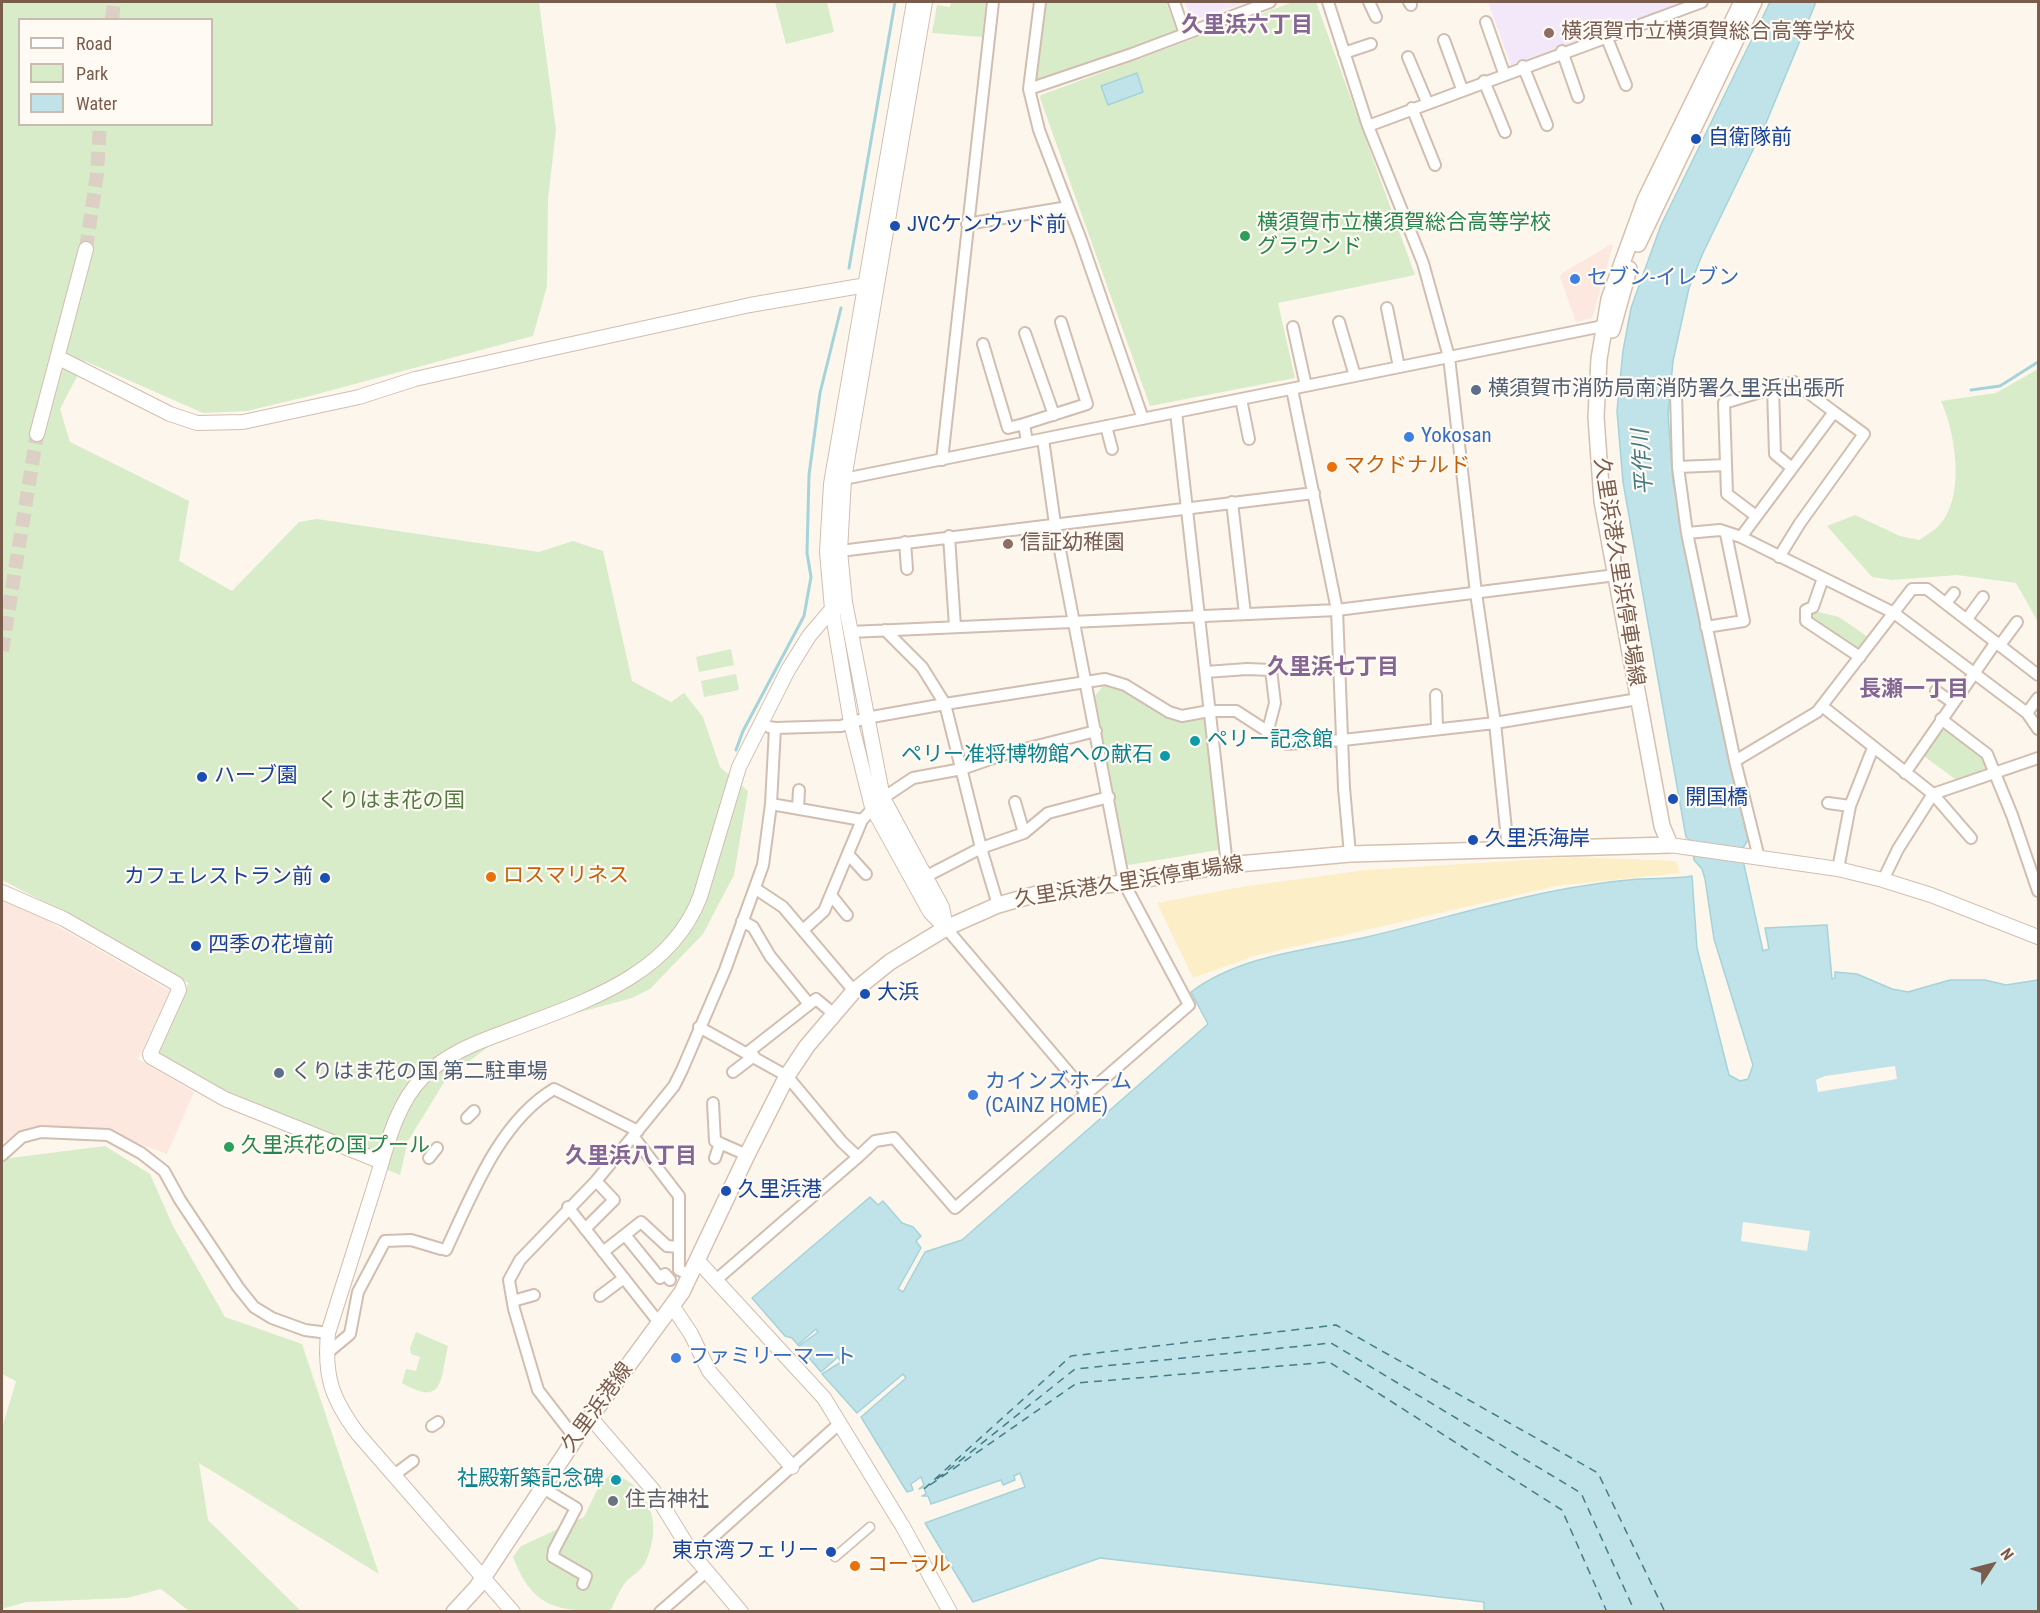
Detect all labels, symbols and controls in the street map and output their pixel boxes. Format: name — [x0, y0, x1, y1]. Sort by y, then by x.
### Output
district label: 久里浜六丁目 — [1181, 13, 1313, 39]
legend — [18, 18, 213, 126]
place label: 横須賀市立横須賀総合高等学校 — [1561, 20, 1855, 46]
marker: 横須賀市立横須賀総合高等学校 — [1542, 26, 1556, 40]
text: Road — [76, 33, 112, 54]
text: Park — [76, 63, 108, 84]
text: Water — [76, 93, 117, 114]
place label: 自衛隊前 — [1708, 126, 1792, 152]
marker: 自衛隊前 — [1689, 132, 1703, 146]
place label: 横須賀市立横須賀総合高等学校 グラウンド — [1257, 211, 1551, 261]
place label: JVCケンウッド前 — [907, 213, 1067, 239]
marker: JVCケンウッド前 — [888, 219, 902, 233]
marker: 横須賀市立横須賀総合高等学校 グラウンド — [1238, 229, 1252, 243]
place label: セブン-イレブン — [1587, 266, 1739, 292]
marker: セブン-イレブン — [1568, 272, 1582, 286]
place label: 横須賀市消防局南消防署久里浜出張所 — [1488, 377, 1845, 403]
marker: 横須賀市消防局南消防署久里浜出張所 — [1469, 383, 1483, 397]
place label: Yokosan — [1421, 424, 1492, 450]
water label: 平作川 — [1629, 428, 1659, 496]
marker: Yokosan — [1402, 430, 1416, 444]
place label: マクドナルド — [1344, 454, 1470, 480]
street label: 久里浜港久里浜停車場線 — [1587, 456, 1649, 688]
marker: マクドナルド — [1325, 460, 1339, 474]
place label: 信証幼稚園 — [1020, 531, 1125, 557]
marker: 信証幼稚園 — [1001, 537, 1015, 551]
district label: 久里浜七丁目 — [1267, 655, 1399, 681]
district label: 長瀬一丁目 — [1859, 677, 1969, 703]
place label: ペリー記念館 — [1207, 728, 1333, 754]
marker: ペリー記念館 — [1188, 734, 1202, 748]
place label: ペリー准将博物館への献石 — [901, 743, 1153, 769]
marker: ペリー准将博物館への献石 — [1158, 749, 1172, 763]
place label: ハーブ園 — [214, 764, 298, 790]
marker: ハーブ園 — [195, 770, 209, 784]
place label: 開国橋 — [1685, 786, 1748, 812]
park label: くりはま花の国 — [318, 789, 464, 815]
marker: 開国橋 — [1666, 792, 1680, 806]
place label: 久里浜海岸 — [1485, 827, 1590, 853]
marker: 久里浜海岸 — [1466, 833, 1480, 847]
street label: 久里浜港久里浜停車場線 — [1013, 852, 1245, 914]
place label: ロスマリネス — [503, 864, 629, 890]
place label: カフェレストラン前 — [124, 865, 313, 891]
marker: ロスマリネス — [484, 870, 498, 884]
marker: カフェレストラン前 — [318, 871, 332, 885]
place label: 四季の花壇前 — [208, 933, 334, 959]
marker: 四季の花壇前 — [189, 939, 203, 953]
place label: 大浜 — [877, 981, 919, 1007]
marker: 大浜 — [858, 987, 872, 1001]
place label: くりはま花の国 第二駐車場 — [291, 1060, 548, 1086]
marker: くりはま花の国 第二駐車場 — [272, 1066, 286, 1080]
place label: カインズホーム (CAINZ HOME) — [985, 1070, 1132, 1120]
marker: カインズホーム (CAINZ HOME) — [966, 1088, 980, 1102]
place label: 久里浜花の国プール — [241, 1134, 430, 1160]
marker: 久里浜花の国プール — [222, 1140, 236, 1154]
district label: 久里浜八丁目 — [565, 1144, 697, 1170]
place label: 久里浜港 — [738, 1178, 822, 1204]
marker: 久里浜港 — [719, 1184, 733, 1198]
place label: ファミリーマート — [688, 1345, 856, 1371]
marker: ファミリーマート — [669, 1351, 683, 1365]
street label: 久里浜港線 — [557, 1358, 639, 1458]
place label: 社殿新築記念碑 — [457, 1467, 604, 1493]
marker: 社殿新築記念碑 — [609, 1473, 623, 1487]
place label: 住吉神社 — [625, 1488, 709, 1514]
marker: 住吉神社 — [606, 1494, 620, 1508]
north arrow — [1962, 1535, 2022, 1595]
place label: 東京湾フェリー — [672, 1539, 819, 1565]
marker: 東京湾フェリー — [824, 1545, 838, 1559]
text: N — [1996, 1545, 2018, 1564]
place label: コーラル — [867, 1553, 951, 1579]
marker: コーラル — [848, 1559, 862, 1573]

